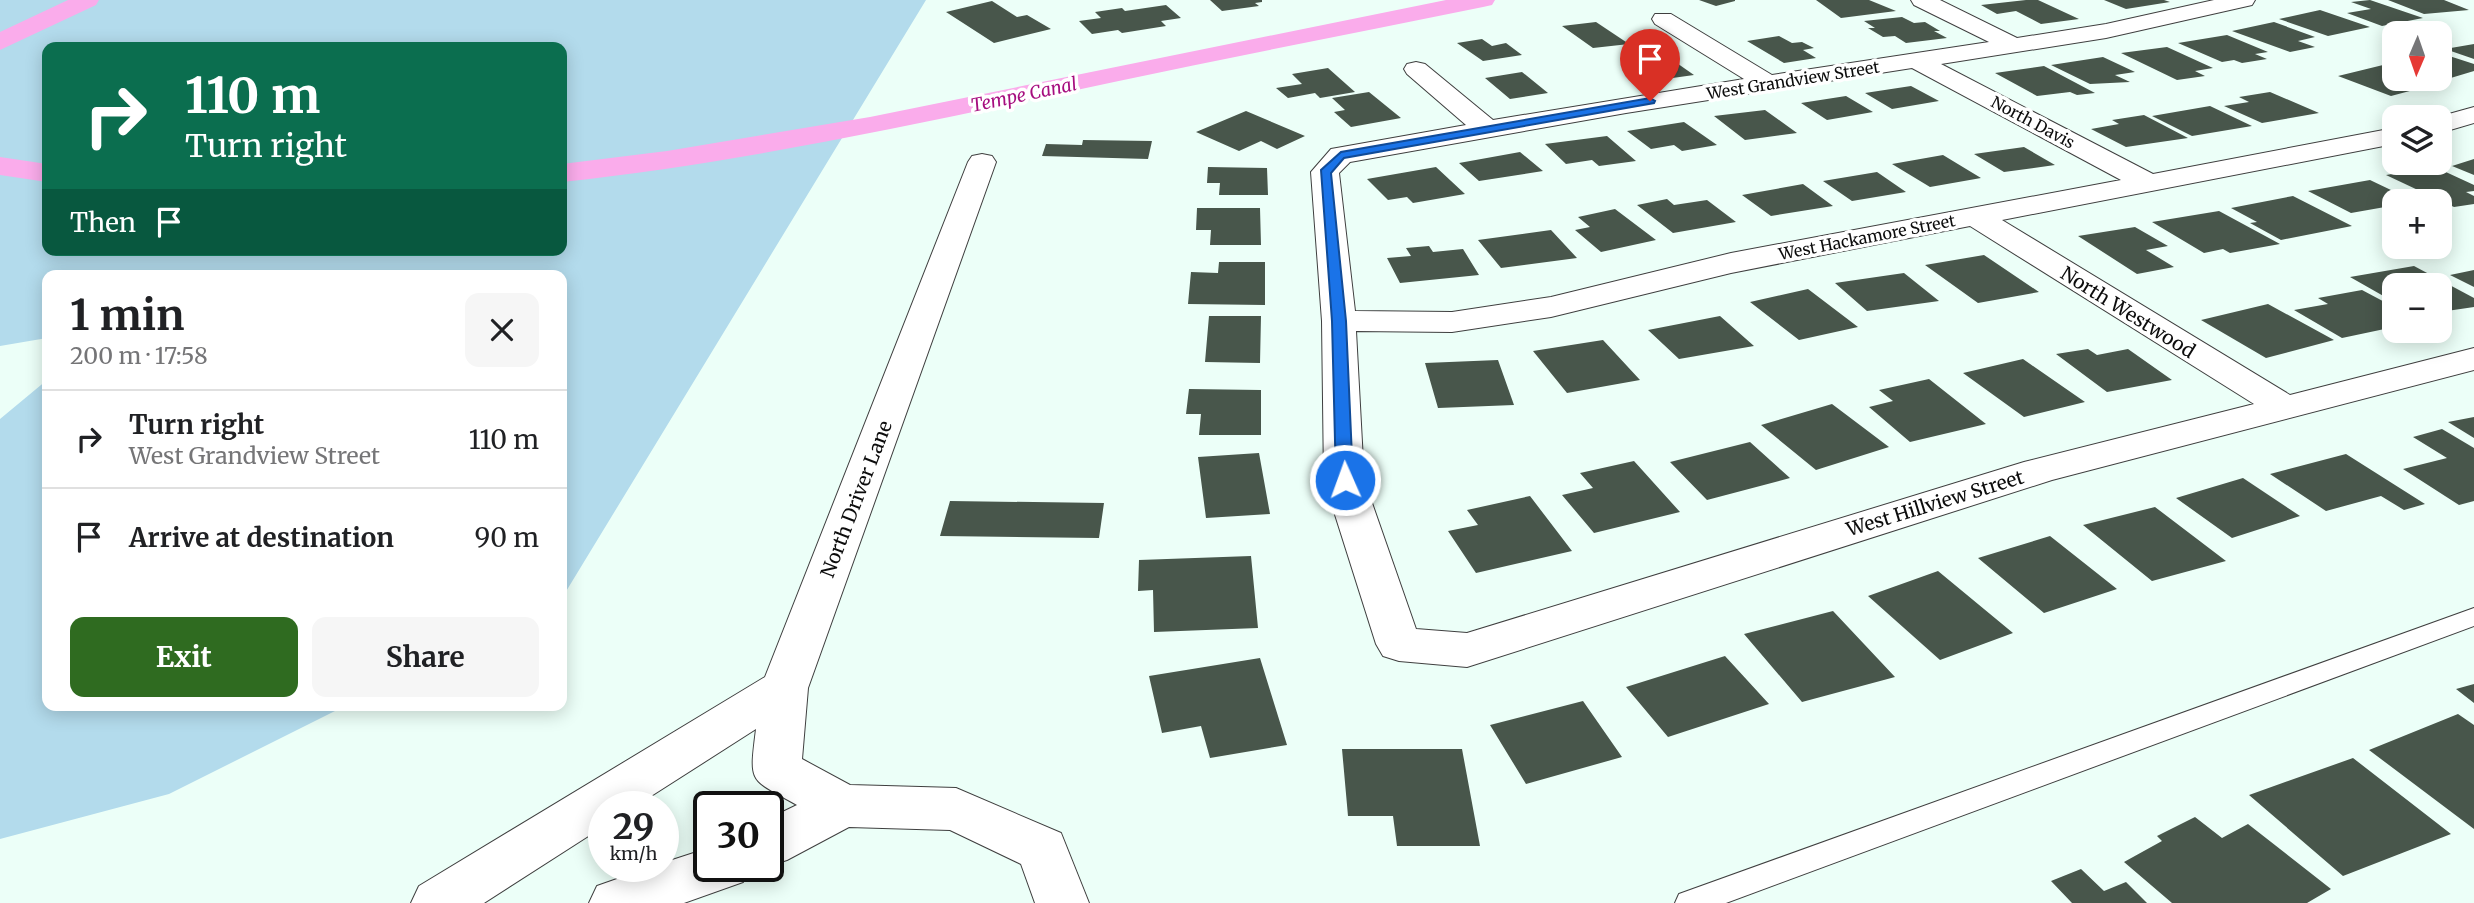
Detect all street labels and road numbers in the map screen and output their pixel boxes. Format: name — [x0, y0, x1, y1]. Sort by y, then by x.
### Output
street label: West Grandview Street — [1704, 56, 1882, 104]
street label: North Davis — [1988, 92, 2078, 152]
street label: West Hackamore Street — [1776, 210, 1958, 264]
street label: North Westwood — [2056, 261, 2200, 363]
street label: North Driver Lane — [815, 417, 897, 581]
street label: West Hillview Street — [1843, 464, 2027, 542]

